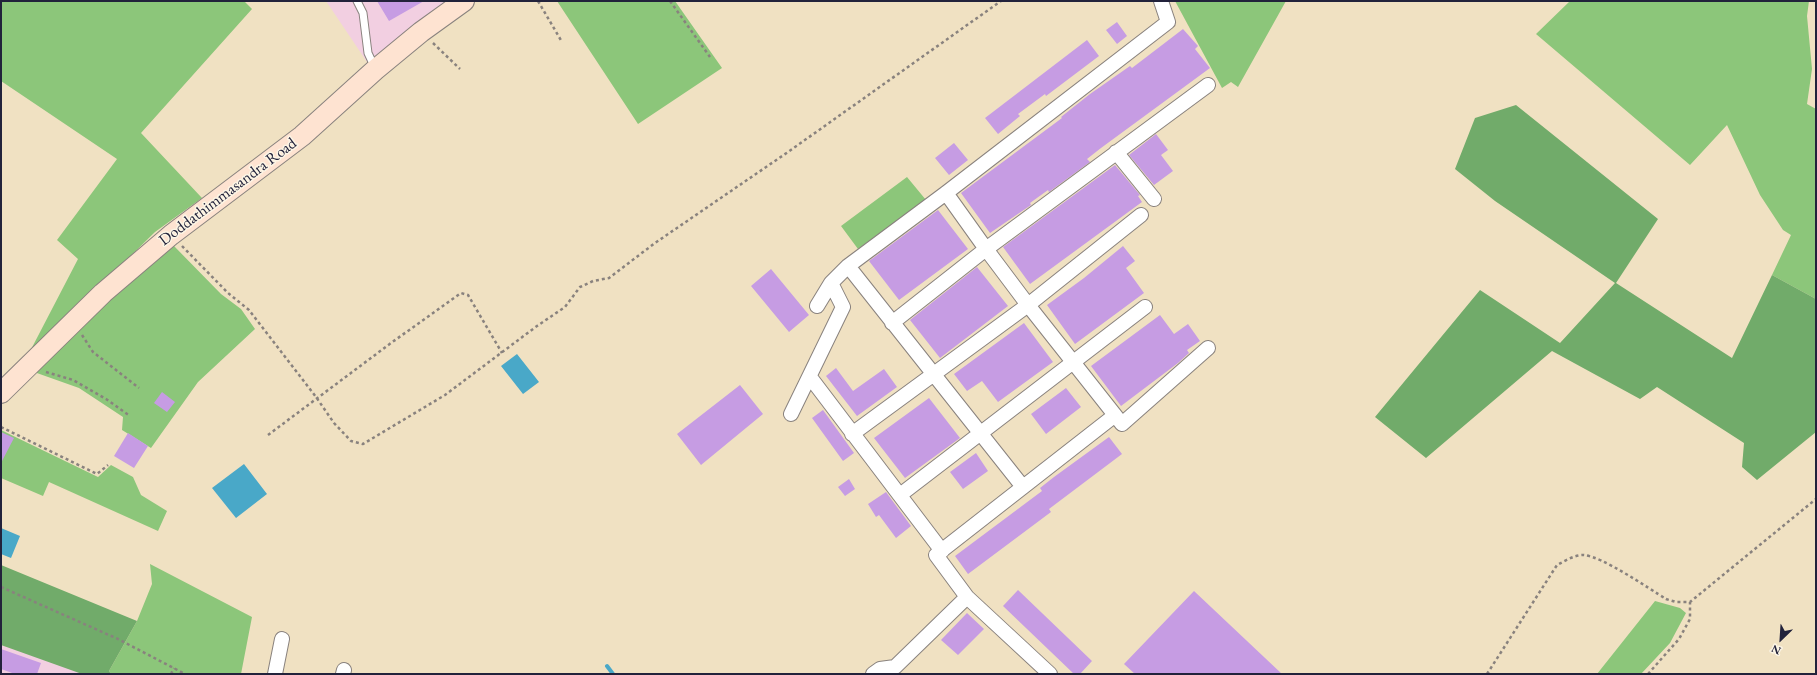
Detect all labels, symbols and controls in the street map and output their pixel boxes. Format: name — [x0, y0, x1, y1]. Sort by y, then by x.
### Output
street label: Doddathimmasandra Road — [155, 134, 301, 250]
north arrow — [1761, 619, 1801, 659]
text: N — [1769, 642, 1783, 658]

